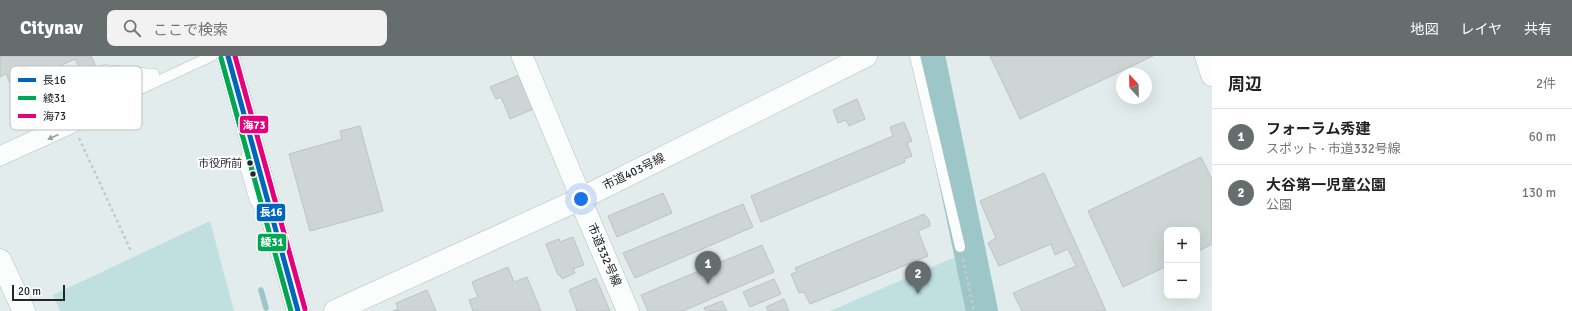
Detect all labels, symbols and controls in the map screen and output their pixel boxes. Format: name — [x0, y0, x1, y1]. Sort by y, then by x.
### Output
search box — [107, 10, 387, 46]
text: Citynav — [20, 16, 83, 40]
icon: search — [121, 17, 143, 39]
text: ここで検索 — [153, 21, 228, 39]
text: 地図 — [1410, 21, 1438, 38]
text: レイヤ — [1460, 21, 1502, 38]
text: 共有 — [1524, 21, 1552, 38]
legend — [10, 66, 142, 130]
north arrow — [1116, 68, 1152, 104]
text: 長16 — [43, 74, 66, 87]
text: 周辺 — [1228, 74, 1262, 95]
text: 2件 — [1536, 76, 1556, 92]
text: 綾31 — [43, 92, 66, 105]
text: 海73 — [43, 110, 66, 123]
line badge: 海73 — [239, 115, 269, 134]
text: 海73 — [243, 119, 265, 132]
text: フォーラム秀建 — [1266, 120, 1371, 138]
text: 1 — [1237, 129, 1245, 145]
text: 60 m — [1529, 129, 1556, 145]
one-way arrow — [48, 134, 59, 140]
text: スポット · 市道332号線 — [1266, 141, 1401, 157]
street label: 市道403号線 — [600, 150, 668, 194]
place label: 市役所前 — [198, 157, 242, 170]
marker: 市役所前 — [245, 158, 255, 168]
unlabelled marker — [248, 169, 258, 179]
text: 大谷第一児童公園 — [1266, 176, 1386, 194]
text: 2 — [1237, 185, 1245, 201]
text: 130 m — [1522, 185, 1556, 201]
your location — [571, 189, 591, 209]
text: 公園 — [1266, 197, 1292, 213]
line badge: 長16 — [256, 203, 286, 222]
text: 長16 — [260, 206, 282, 219]
street label: 市道332号線 — [584, 221, 624, 289]
map controls — [1164, 227, 1200, 299]
button: + — [1164, 227, 1200, 263]
line badge: 綾31 — [257, 233, 287, 252]
text: 綾31 — [261, 236, 283, 249]
pin: 1 — [695, 251, 721, 284]
pin: 2 — [905, 261, 931, 294]
button: − — [1164, 263, 1200, 299]
scale bar — [12, 283, 65, 302]
text: 20 m — [18, 285, 41, 298]

